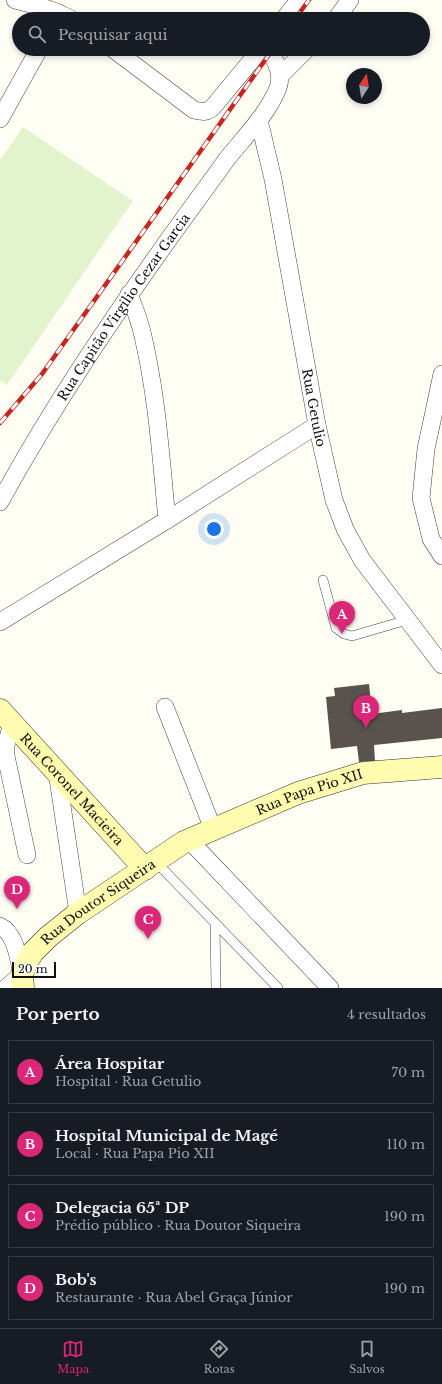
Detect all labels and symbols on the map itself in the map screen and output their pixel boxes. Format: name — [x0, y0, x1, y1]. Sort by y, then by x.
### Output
north arrow — [346, 68, 382, 104]
street label: Rua Capitão Virgilio Cezar Garcia — [53, 209, 194, 404]
street label: Rua Getulio — [299, 367, 330, 448]
your location — [204, 519, 224, 539]
pin: A — [329, 601, 355, 634]
pin: B — [353, 695, 379, 728]
street label: Rua Coronel Macieira — [17, 729, 128, 849]
street label: Rua Papa Pio XII — [253, 765, 365, 819]
street label: Rua Doutor Siqueira — [37, 855, 159, 948]
pin: D — [4, 876, 30, 909]
pin: C — [135, 906, 161, 939]
scale bar — [12, 960, 56, 979]

